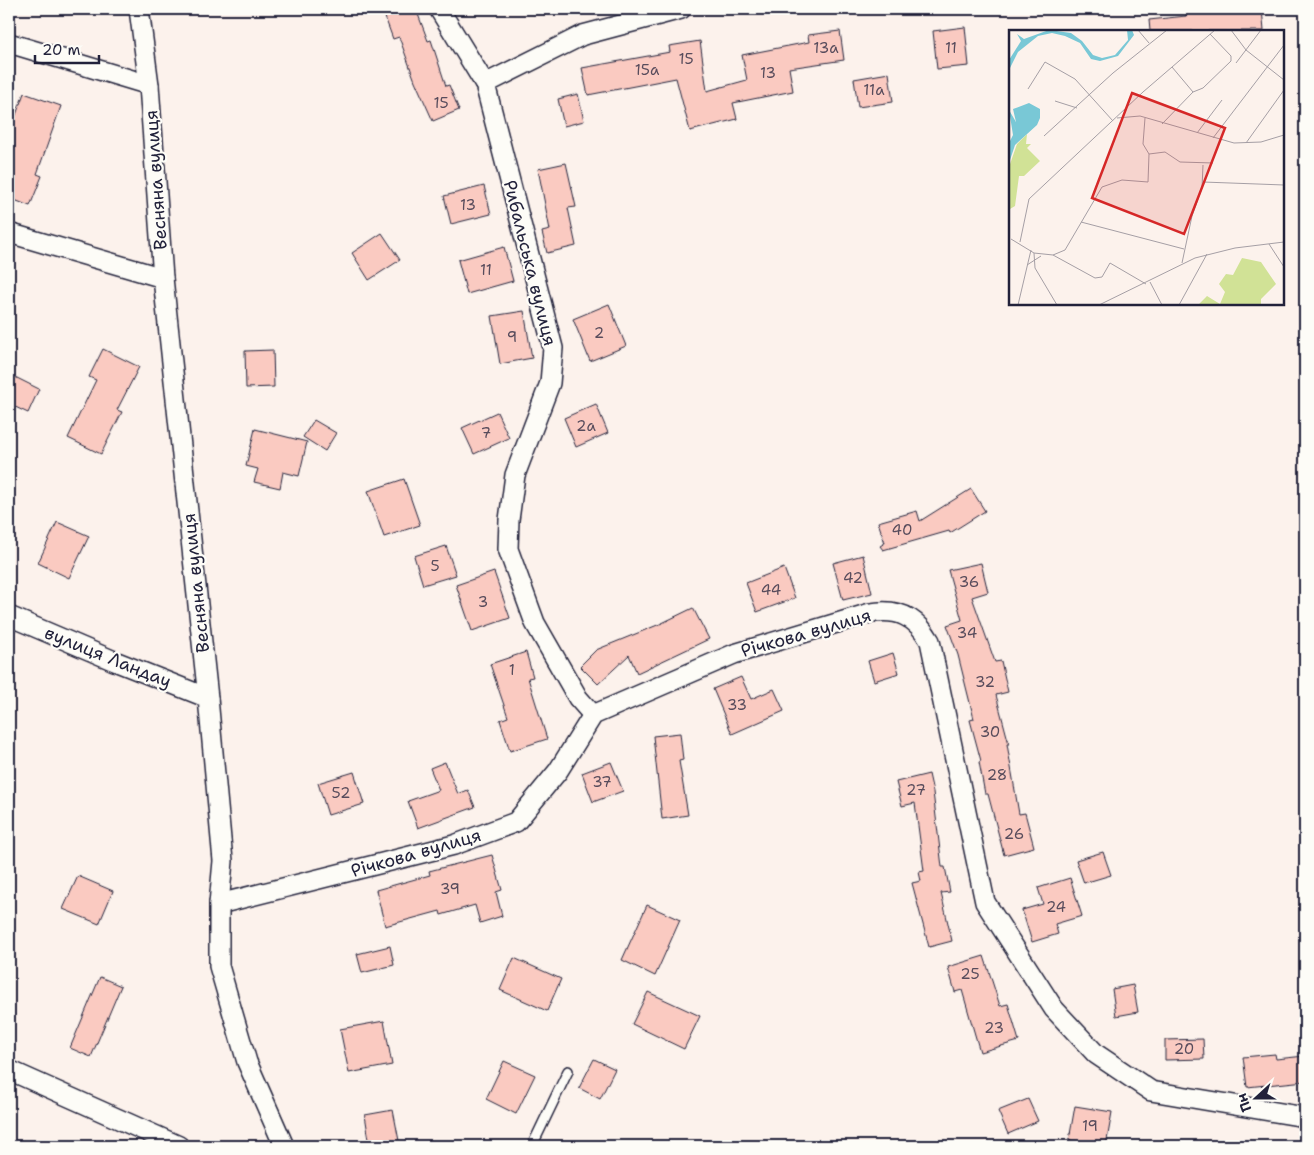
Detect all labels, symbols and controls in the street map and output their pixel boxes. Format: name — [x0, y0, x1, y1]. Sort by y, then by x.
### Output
inset map — [1009, 30, 1284, 305]
scale bar — [35, 32, 99, 64]
house number: 13а — [813, 38, 839, 58]
house number: 11 — [945, 38, 957, 58]
text: 20 m — [42, 40, 81, 60]
house number: 15 — [678, 49, 694, 69]
house number: 15а — [635, 60, 660, 80]
house number: 13 — [760, 63, 776, 83]
house number: 11а — [863, 80, 885, 100]
house number: 15 — [433, 93, 449, 113]
street label: Весняна вулиця — [139, 109, 173, 251]
street label: Рибальська вулиця — [498, 178, 562, 348]
house number: 13 — [460, 195, 476, 215]
house number: 11 — [480, 260, 492, 280]
house number: 2 — [594, 323, 604, 343]
house number: 9 — [507, 327, 517, 347]
house number: 2а — [576, 416, 597, 436]
house number: 7 — [481, 423, 491, 443]
street label: Весняна вулиця — [177, 512, 215, 654]
house number: 40 — [892, 520, 912, 540]
house number: 5 — [430, 556, 440, 576]
house number: 42 — [843, 568, 863, 588]
house number: 36 — [959, 572, 979, 592]
house number: 44 — [761, 580, 781, 600]
house number: 3 — [478, 592, 488, 612]
street label: Річкова вулиця — [738, 603, 874, 663]
street label: вулиця Ландау — [41, 621, 175, 693]
house number: 34 — [957, 623, 977, 643]
house number: 1 — [509, 660, 515, 680]
house number: 32 — [975, 672, 995, 692]
house number: 33 — [727, 695, 747, 715]
house number: 30 — [980, 722, 1000, 742]
house number: 28 — [987, 765, 1007, 785]
house number: 37 — [592, 772, 612, 792]
house number: 27 — [906, 780, 926, 800]
house number: 52 — [332, 783, 350, 803]
street label: Річкова вулиця — [348, 823, 484, 883]
house number: 26 — [1004, 824, 1024, 844]
house number: 39 — [440, 879, 460, 899]
house number: 24 — [1046, 897, 1066, 917]
house number: 25 — [960, 964, 980, 984]
house number: 23 — [984, 1018, 1004, 1038]
house number: 20 — [1174, 1039, 1194, 1059]
north arrow — [1232, 1072, 1282, 1122]
text: Пн — [1232, 1091, 1256, 1115]
house number: 19 — [1082, 1116, 1098, 1136]

